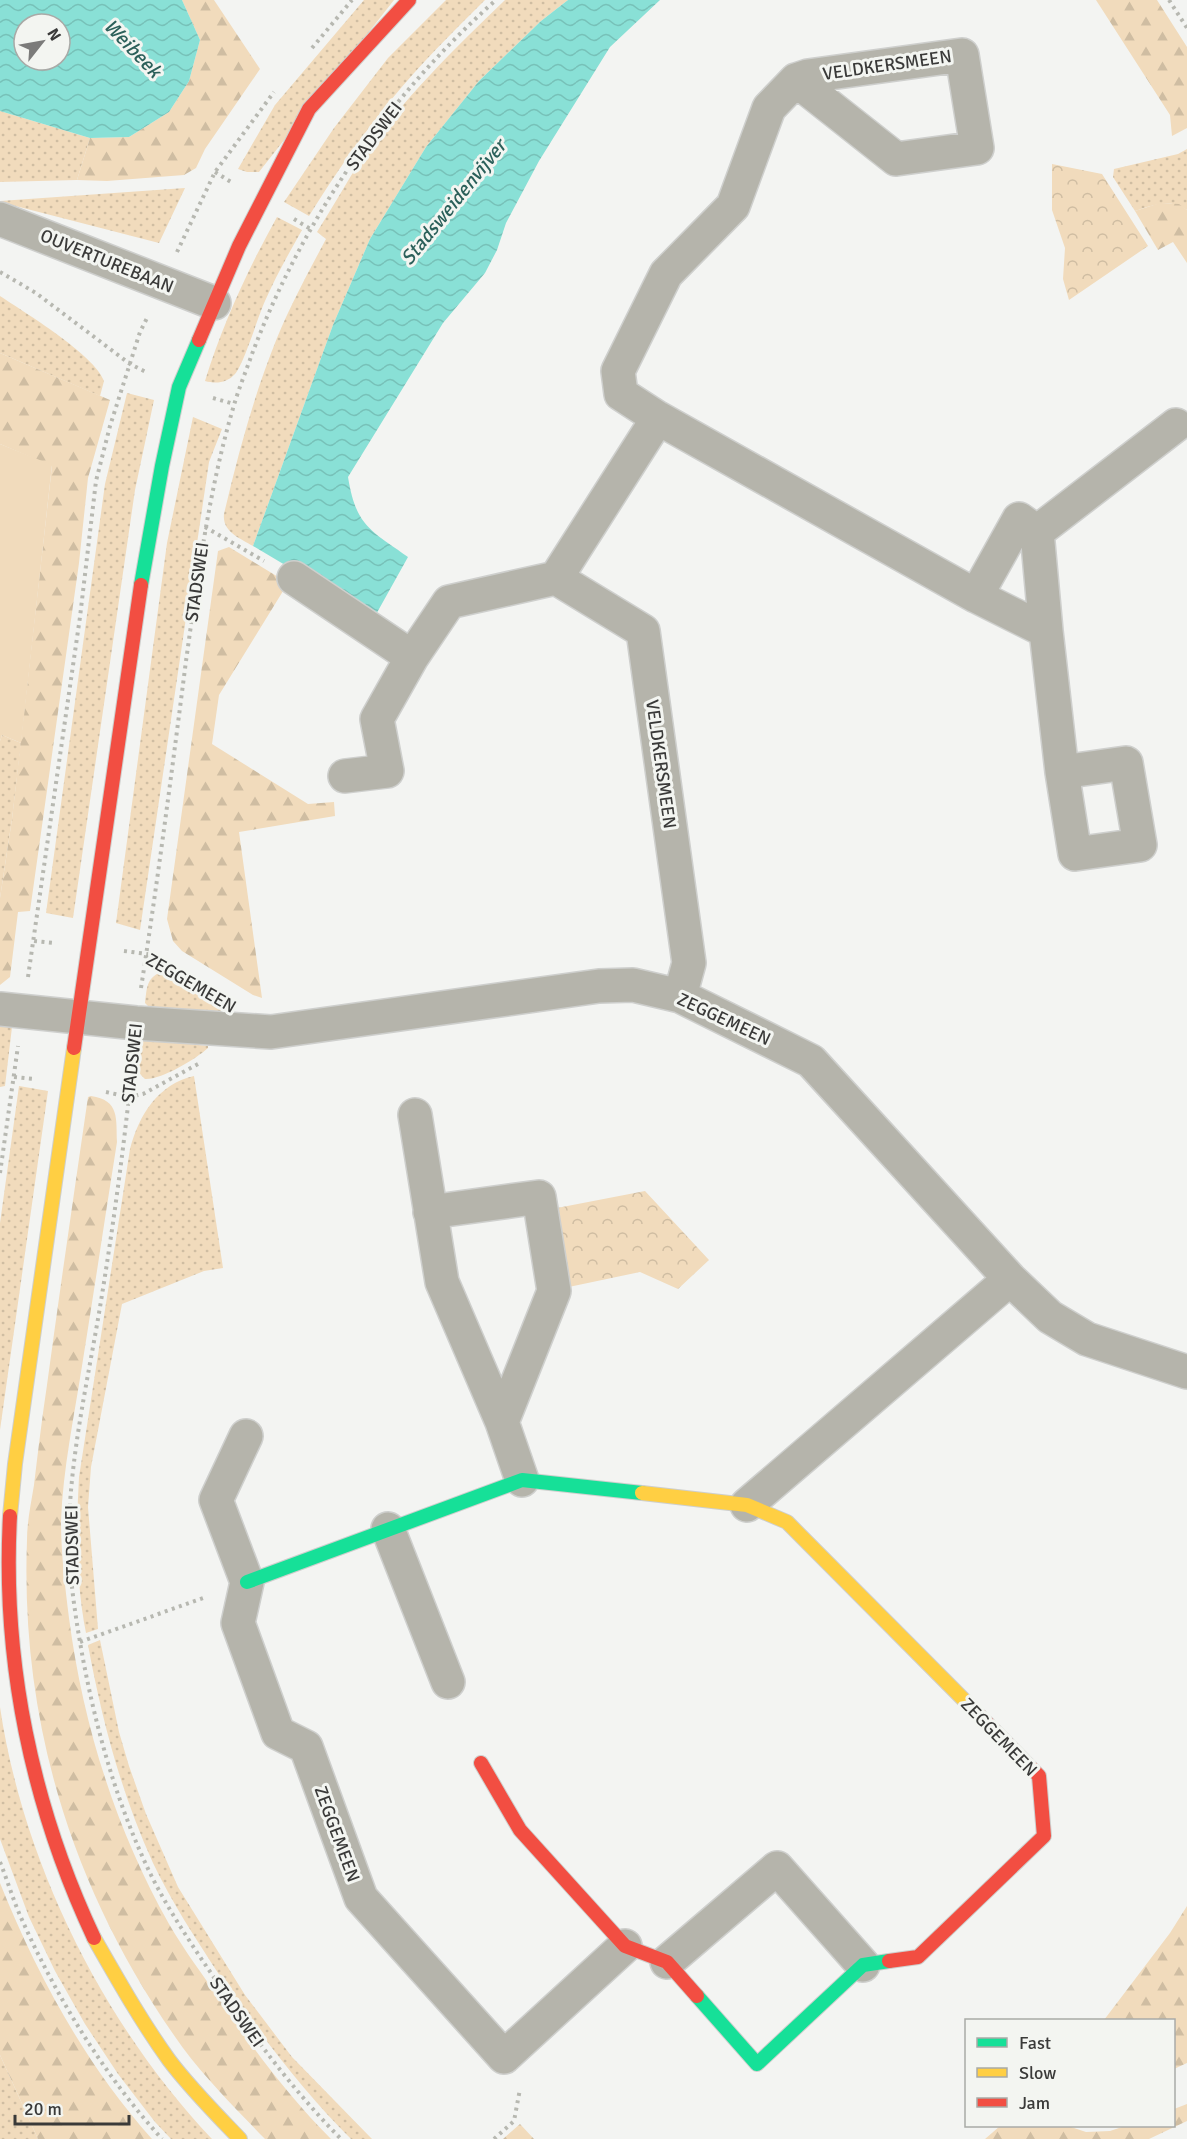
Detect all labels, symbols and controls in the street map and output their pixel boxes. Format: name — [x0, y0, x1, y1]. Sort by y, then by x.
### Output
north arrow — [12, 12, 72, 72]
water label: Weibeek — [99, 14, 168, 84]
text: N — [43, 25, 65, 45]
street label: VELDKERSMEEN — [821, 45, 953, 85]
street label: STADSWEI — [341, 97, 407, 175]
water label: Stadsweidenvijver — [395, 132, 513, 270]
street label: OUVERTUREBAAN — [37, 224, 177, 298]
street label: STADSWEI — [181, 541, 213, 623]
street label: VELDKERSMEEN — [641, 698, 681, 830]
street label: ZEGGEMEEN — [142, 948, 240, 1018]
street label: ZEGGEMEEN — [674, 988, 774, 1050]
street label: STADSWEI — [117, 1022, 147, 1104]
street label: STADSWEI — [60, 1505, 84, 1585]
street label: ZEGGEMEEN — [956, 1693, 1042, 1781]
street label: ZEGGEMEEN — [309, 1783, 365, 1885]
street label: STADSWEI — [205, 1973, 269, 2051]
legend — [965, 2019, 1175, 2127]
text: Fast — [1019, 2032, 1051, 2054]
text: Slow — [1019, 2062, 1056, 2084]
scale bar — [15, 2088, 129, 2126]
text: Jam — [1019, 2092, 1050, 2114]
text: 20 m — [24, 2098, 62, 2120]

